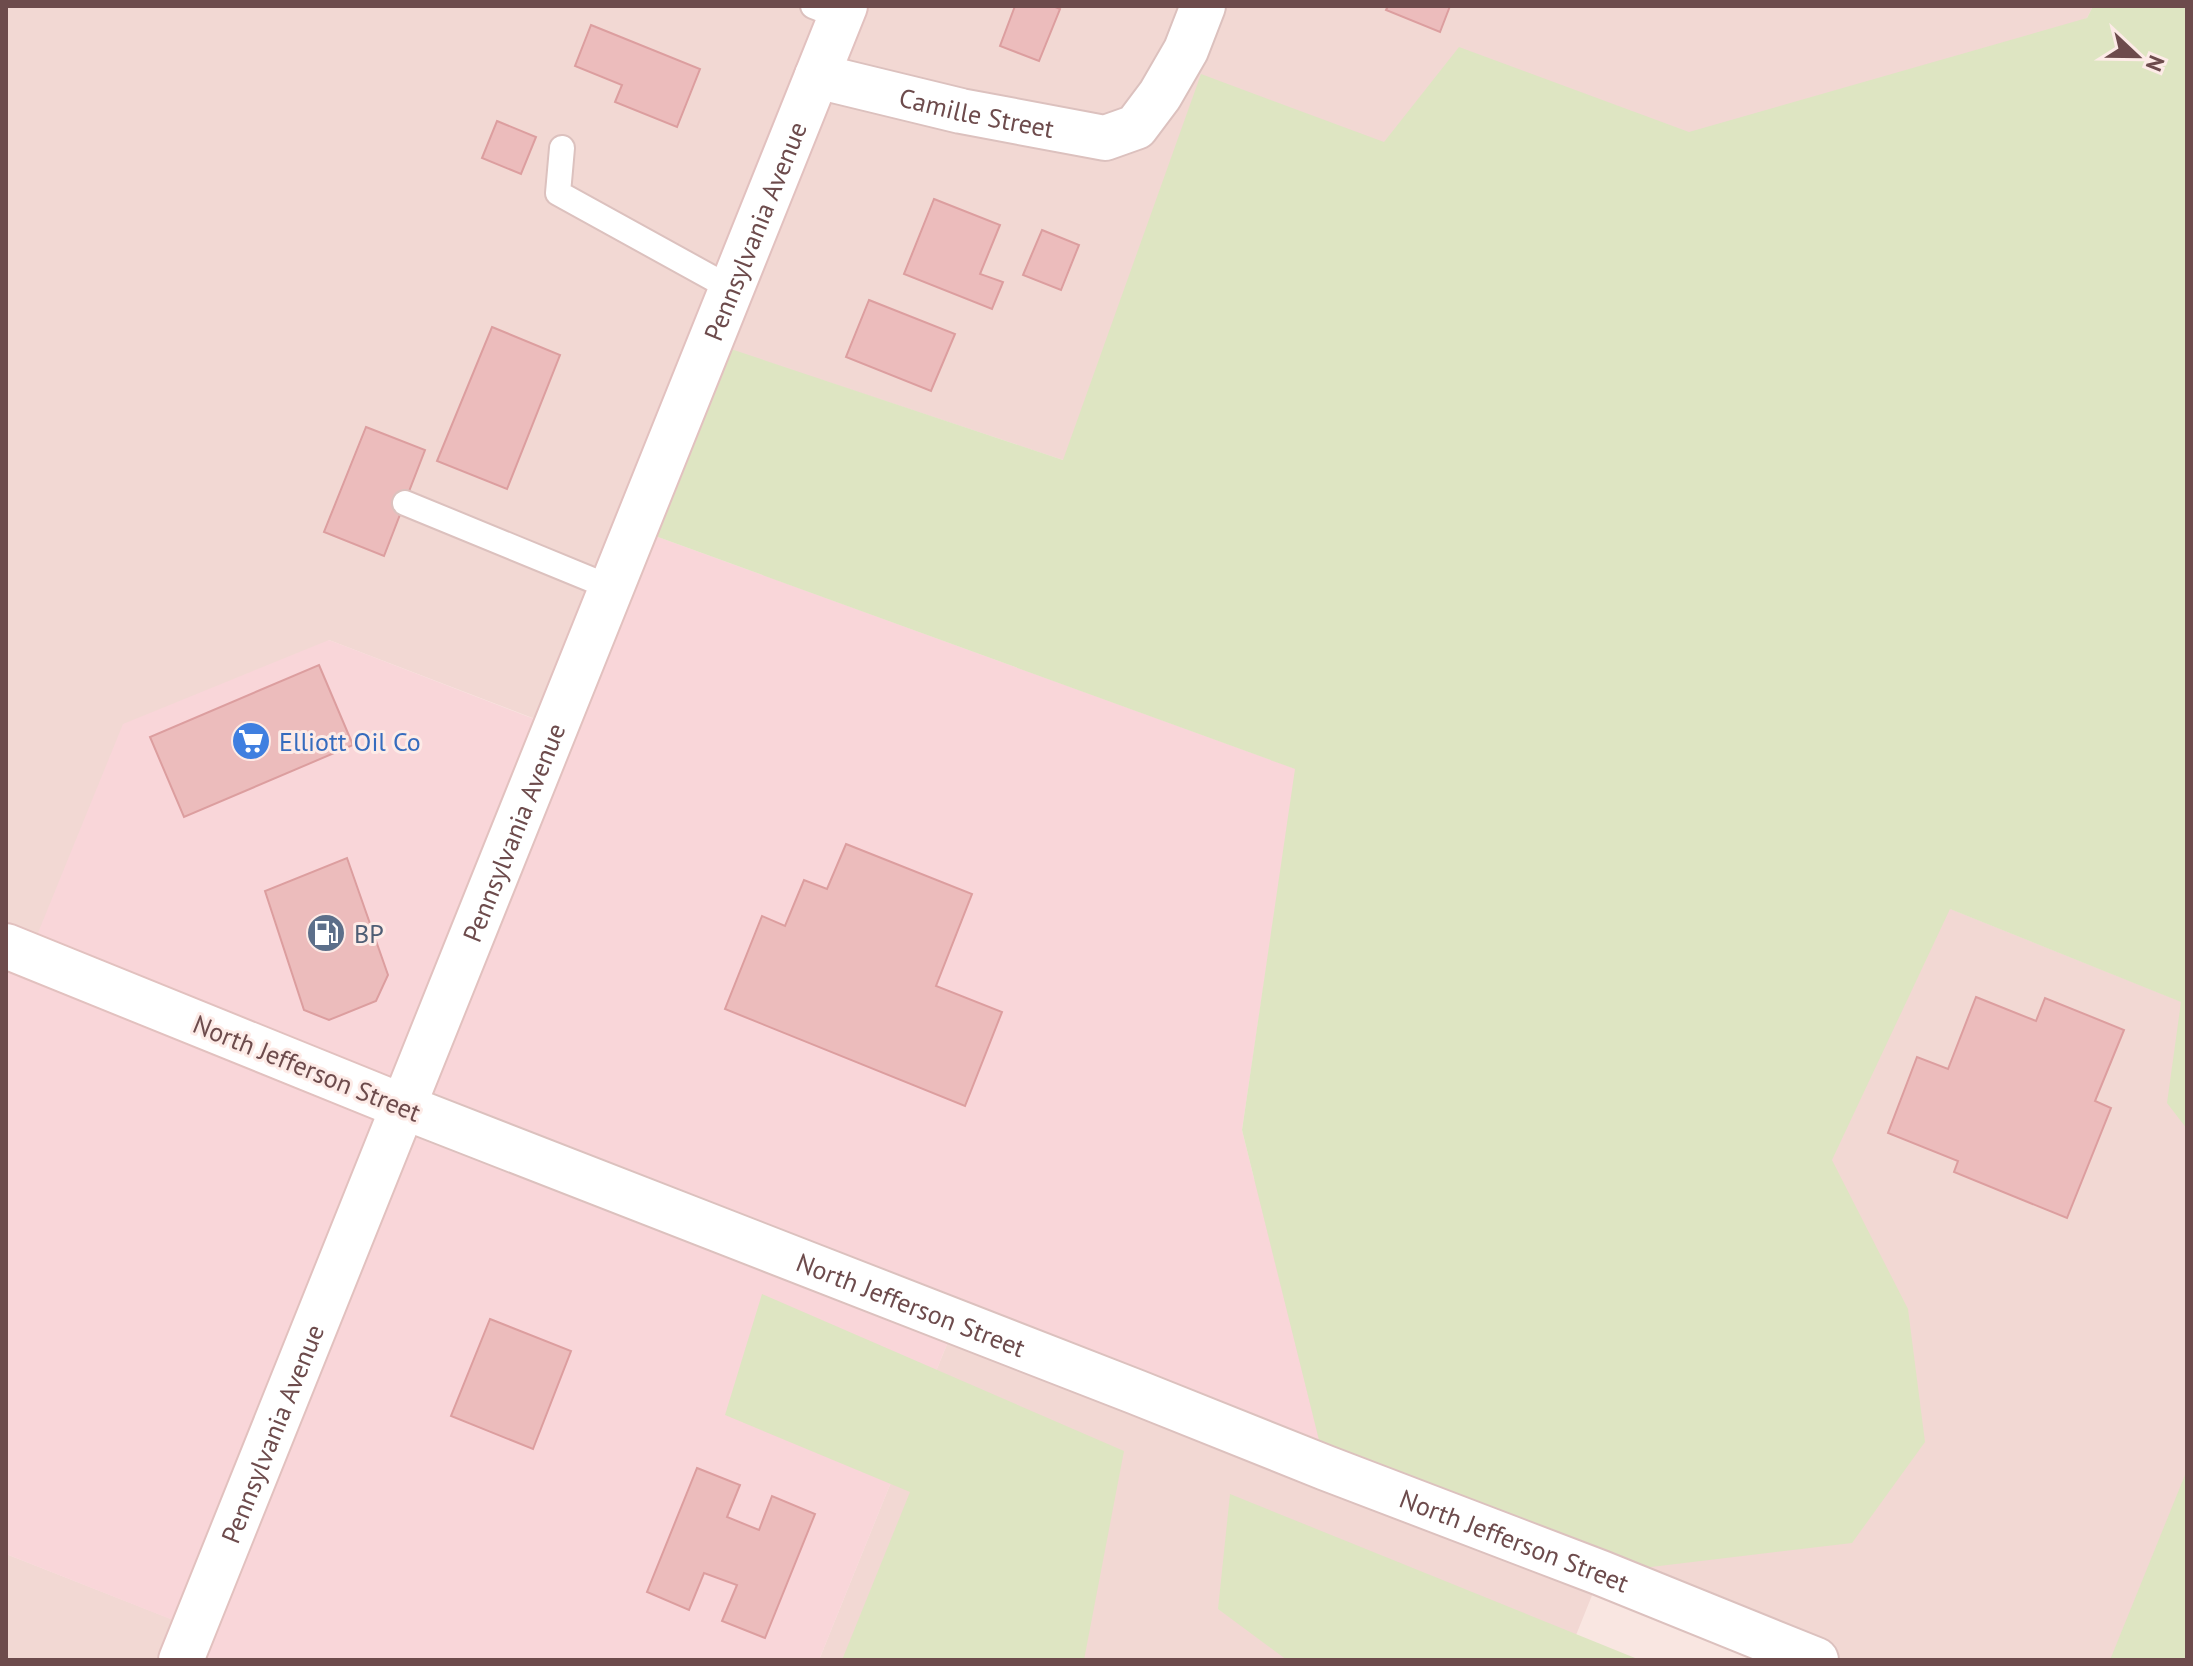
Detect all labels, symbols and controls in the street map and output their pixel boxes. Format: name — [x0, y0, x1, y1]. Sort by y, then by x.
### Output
north arrow — [2097, 16, 2177, 96]
text: N — [2140, 52, 2171, 75]
street label: Camille Street — [896, 80, 1057, 145]
street label: Pennsylvania Avenue — [696, 117, 813, 345]
street label: Pennsylvania Avenue — [455, 718, 572, 946]
supermarket icon: Elliott Oil Co — [230, 720, 272, 762]
place label: Elliott Oil Co — [279, 725, 421, 758]
fuel station icon: BP — [305, 912, 347, 954]
place label: BP — [354, 917, 384, 950]
street label: North Jefferson Street — [188, 1007, 426, 1129]
street label: North Jefferson Street — [792, 1245, 1030, 1364]
street label: Pennsylvania Avenue — [213, 1319, 331, 1548]
street label: North Jefferson Street — [1395, 1481, 1634, 1599]

